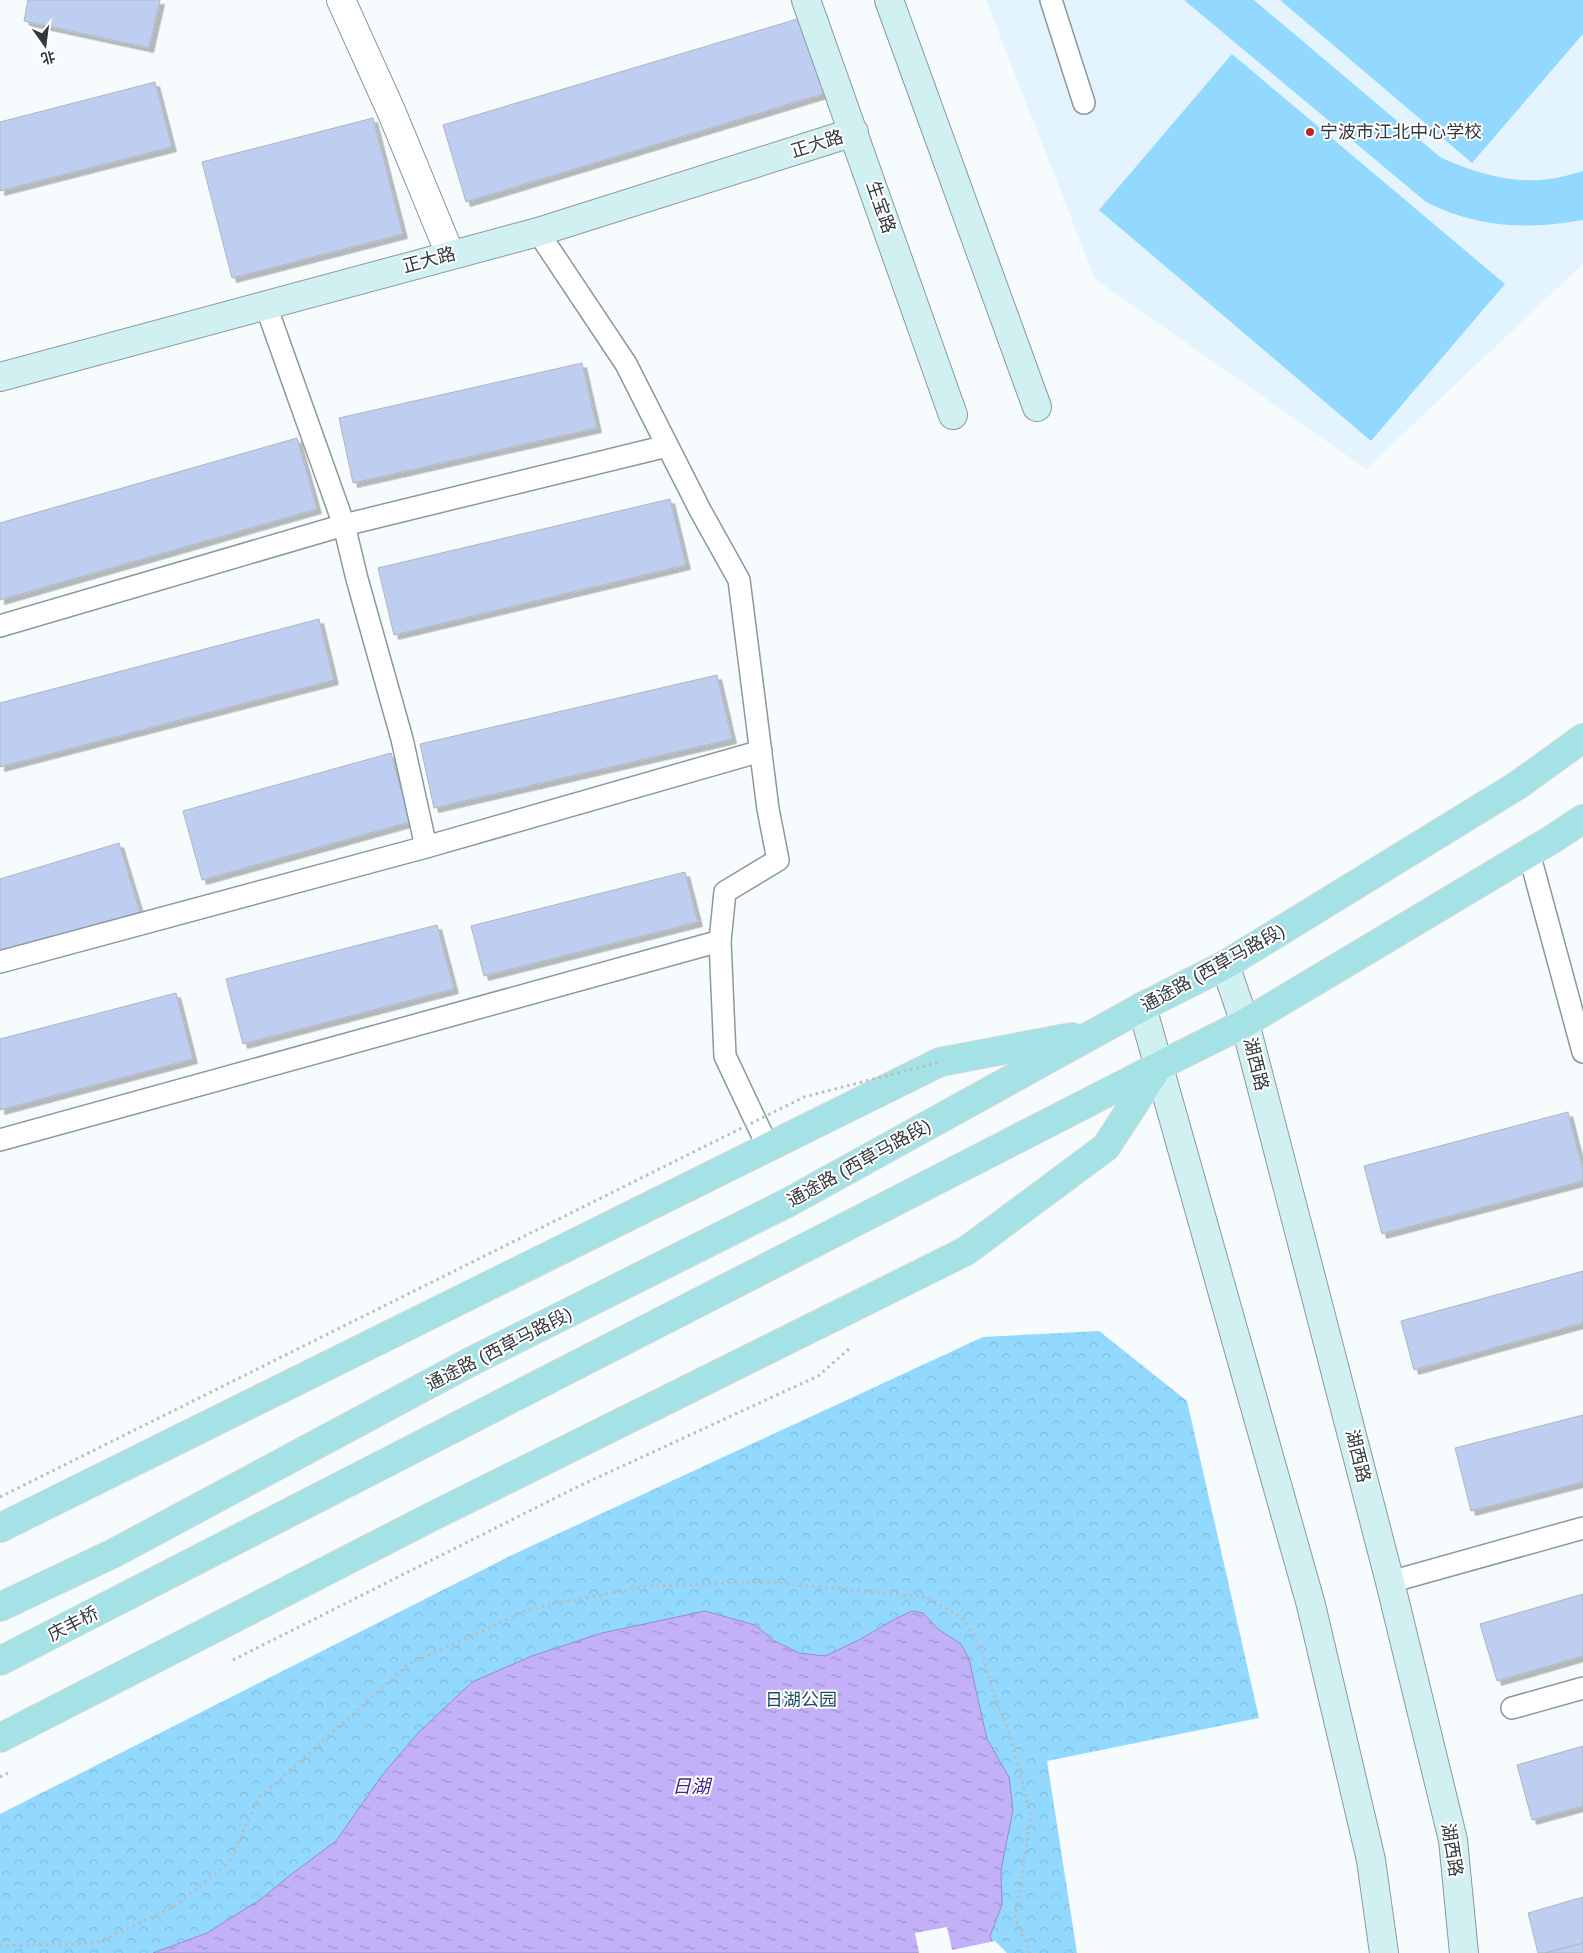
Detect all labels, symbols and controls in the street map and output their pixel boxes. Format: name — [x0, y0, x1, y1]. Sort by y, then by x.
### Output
north arrow — [20, 20, 70, 70]
text: 北 — [39, 48, 57, 67]
place label: 宁波市江北中心学校 — [1320, 122, 1482, 142]
marker: 宁波市江北中心学校 — [1304, 126, 1316, 138]
street label: 正大路 — [788, 127, 846, 161]
street label: 生宝路 — [863, 178, 899, 236]
street label: 正大路 — [400, 243, 458, 277]
street label: 通途路 (西草马路段) — [1138, 920, 1288, 1016]
street label: 湖西路 — [1240, 1035, 1272, 1093]
street label: 通途路 (西草马路段) — [784, 1115, 934, 1211]
street label: 通途路 (西草马路段) — [423, 1304, 575, 1394]
street label: 湖西路 — [1342, 1427, 1374, 1485]
street label: 庆丰桥 — [44, 1603, 102, 1645]
park label: 日湖公园 — [765, 1690, 837, 1710]
water label: 日湖 — [672, 1776, 713, 1797]
street label: 湖西路 — [1438, 1822, 1466, 1878]

